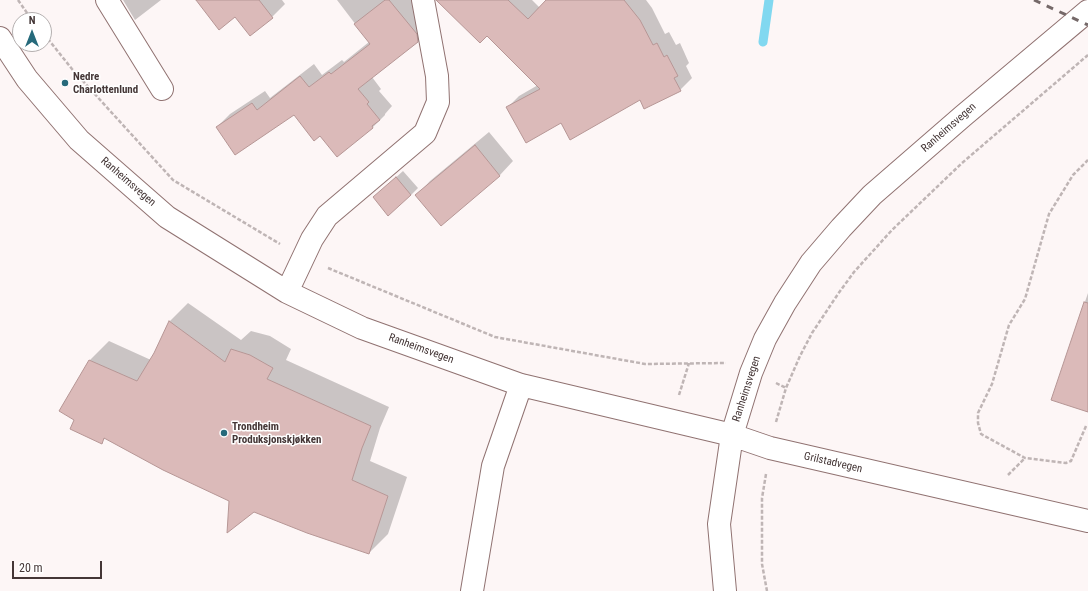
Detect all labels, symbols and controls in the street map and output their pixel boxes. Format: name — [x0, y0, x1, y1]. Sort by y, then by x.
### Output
north arrow — [12, 12, 52, 52]
text: N — [29, 14, 35, 27]
place label: Nedre Charlottenlund — [73, 70, 138, 96]
marker: Nedre Charlottenlund — [60, 78, 70, 88]
street label: Ranheimsvegen — [919, 101, 979, 155]
street label: Ranheimsvegen — [98, 155, 158, 209]
street label: Ranheimsvegen — [387, 331, 455, 367]
street label: Ranheimsvegen — [730, 354, 764, 424]
place label: Trondheim Produksjonskjøkken — [232, 420, 321, 446]
marker: Trondheim Produksjonskjøkken — [219, 428, 229, 438]
street label: Grilstadvegen — [802, 450, 864, 476]
scale bar — [14, 553, 104, 579]
text: 20 m — [19, 561, 43, 575]

